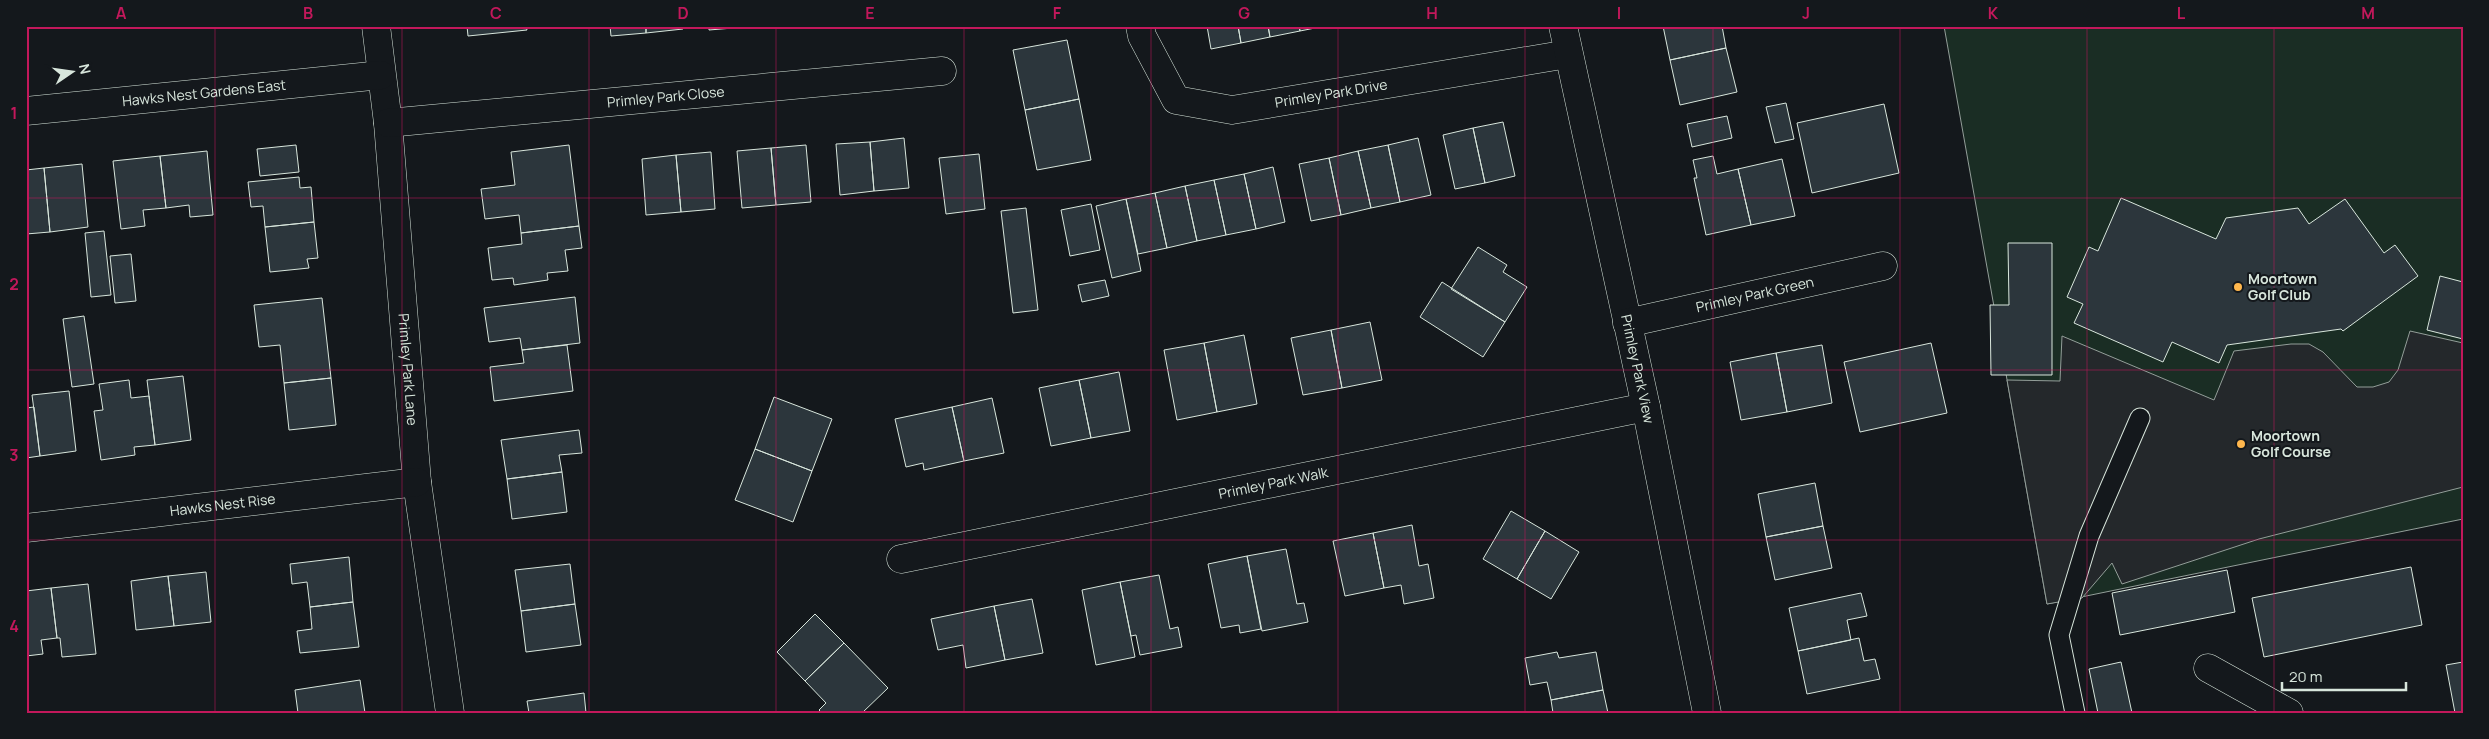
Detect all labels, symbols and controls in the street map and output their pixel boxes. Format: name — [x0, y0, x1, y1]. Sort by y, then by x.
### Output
text: A — [116, 2, 127, 24]
text: B — [303, 2, 313, 24]
text: C — [490, 2, 502, 24]
text: D — [677, 2, 689, 24]
text: E — [865, 2, 875, 24]
text: F — [1053, 2, 1062, 24]
text: G — [1238, 2, 1250, 24]
text: H — [1426, 2, 1438, 24]
text: I — [1617, 2, 1621, 24]
text: J — [1802, 2, 1810, 24]
text: K — [1988, 2, 1999, 24]
text: L — [2177, 2, 2186, 24]
text: M — [2361, 2, 2375, 24]
north arrow — [48, 48, 98, 98]
text: N — [75, 62, 96, 76]
street label: Primley Park Drive — [1273, 74, 1389, 112]
street label: Hawks Nest Gardens East — [121, 75, 287, 110]
street label: Primley Park Close — [606, 81, 725, 111]
text: 1 — [10, 102, 18, 124]
place label: Moortown Golf Club — [2248, 269, 2317, 304]
street label: Primley Park Green — [1694, 272, 1816, 316]
text: 2 — [9, 273, 19, 295]
marker: Moortown Golf Club — [2232, 281, 2244, 293]
street label: Primley Park Lane — [394, 313, 422, 426]
street label: Primley Park View — [1617, 313, 1659, 425]
place label: Moortown Golf Course — [2251, 426, 2331, 461]
marker: Moortown Golf Course — [2235, 438, 2247, 450]
text: 3 — [9, 444, 19, 466]
street label: Primley Park Walk — [1217, 462, 1331, 503]
street label: Hawks Nest Rise — [169, 489, 276, 520]
text: 4 — [9, 615, 19, 637]
scale bar — [2282, 659, 2405, 691]
text: 20 m — [2289, 666, 2322, 687]

